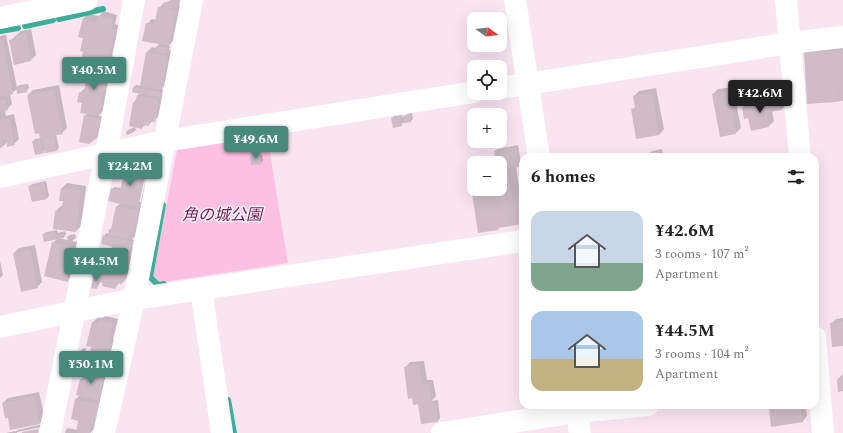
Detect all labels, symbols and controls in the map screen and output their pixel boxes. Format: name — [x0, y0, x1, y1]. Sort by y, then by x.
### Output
north arrow — [467, 12, 507, 52]
map controls — [467, 12, 507, 196]
pin: ¥40.5M — [61, 57, 127, 91]
text: ¥40.5M — [71, 60, 117, 80]
button: locate — [467, 60, 507, 100]
pin: ¥42.6M — [727, 80, 793, 114]
text: ¥42.6M — [737, 83, 783, 103]
button: + — [467, 108, 507, 148]
pin: ¥49.6M — [223, 126, 289, 160]
text: ¥49.6M — [233, 129, 279, 149]
pin: ¥24.2M — [97, 153, 163, 187]
text: ¥24.2M — [107, 156, 153, 176]
button: − — [467, 156, 507, 196]
text: 6 homes — [531, 164, 596, 190]
icon: filters — [785, 166, 807, 188]
park label: 角の城公園 — [182, 203, 264, 227]
text: ¥42.6M — [655, 218, 715, 244]
icon: home — [563, 227, 611, 275]
text: 3 rooms · 107 m² — [655, 244, 749, 264]
pin: ¥44.5M — [63, 248, 129, 282]
text: ¥44.5M — [73, 251, 119, 271]
text: Apartment — [655, 264, 718, 284]
text: ¥44.5M — [655, 318, 715, 344]
icon: home — [563, 327, 611, 375]
text: 3 rooms · 104 m² — [655, 344, 749, 364]
pin: ¥50.1M — [58, 351, 124, 385]
text: ¥50.1M — [68, 354, 114, 374]
text: Apartment — [655, 364, 718, 384]

